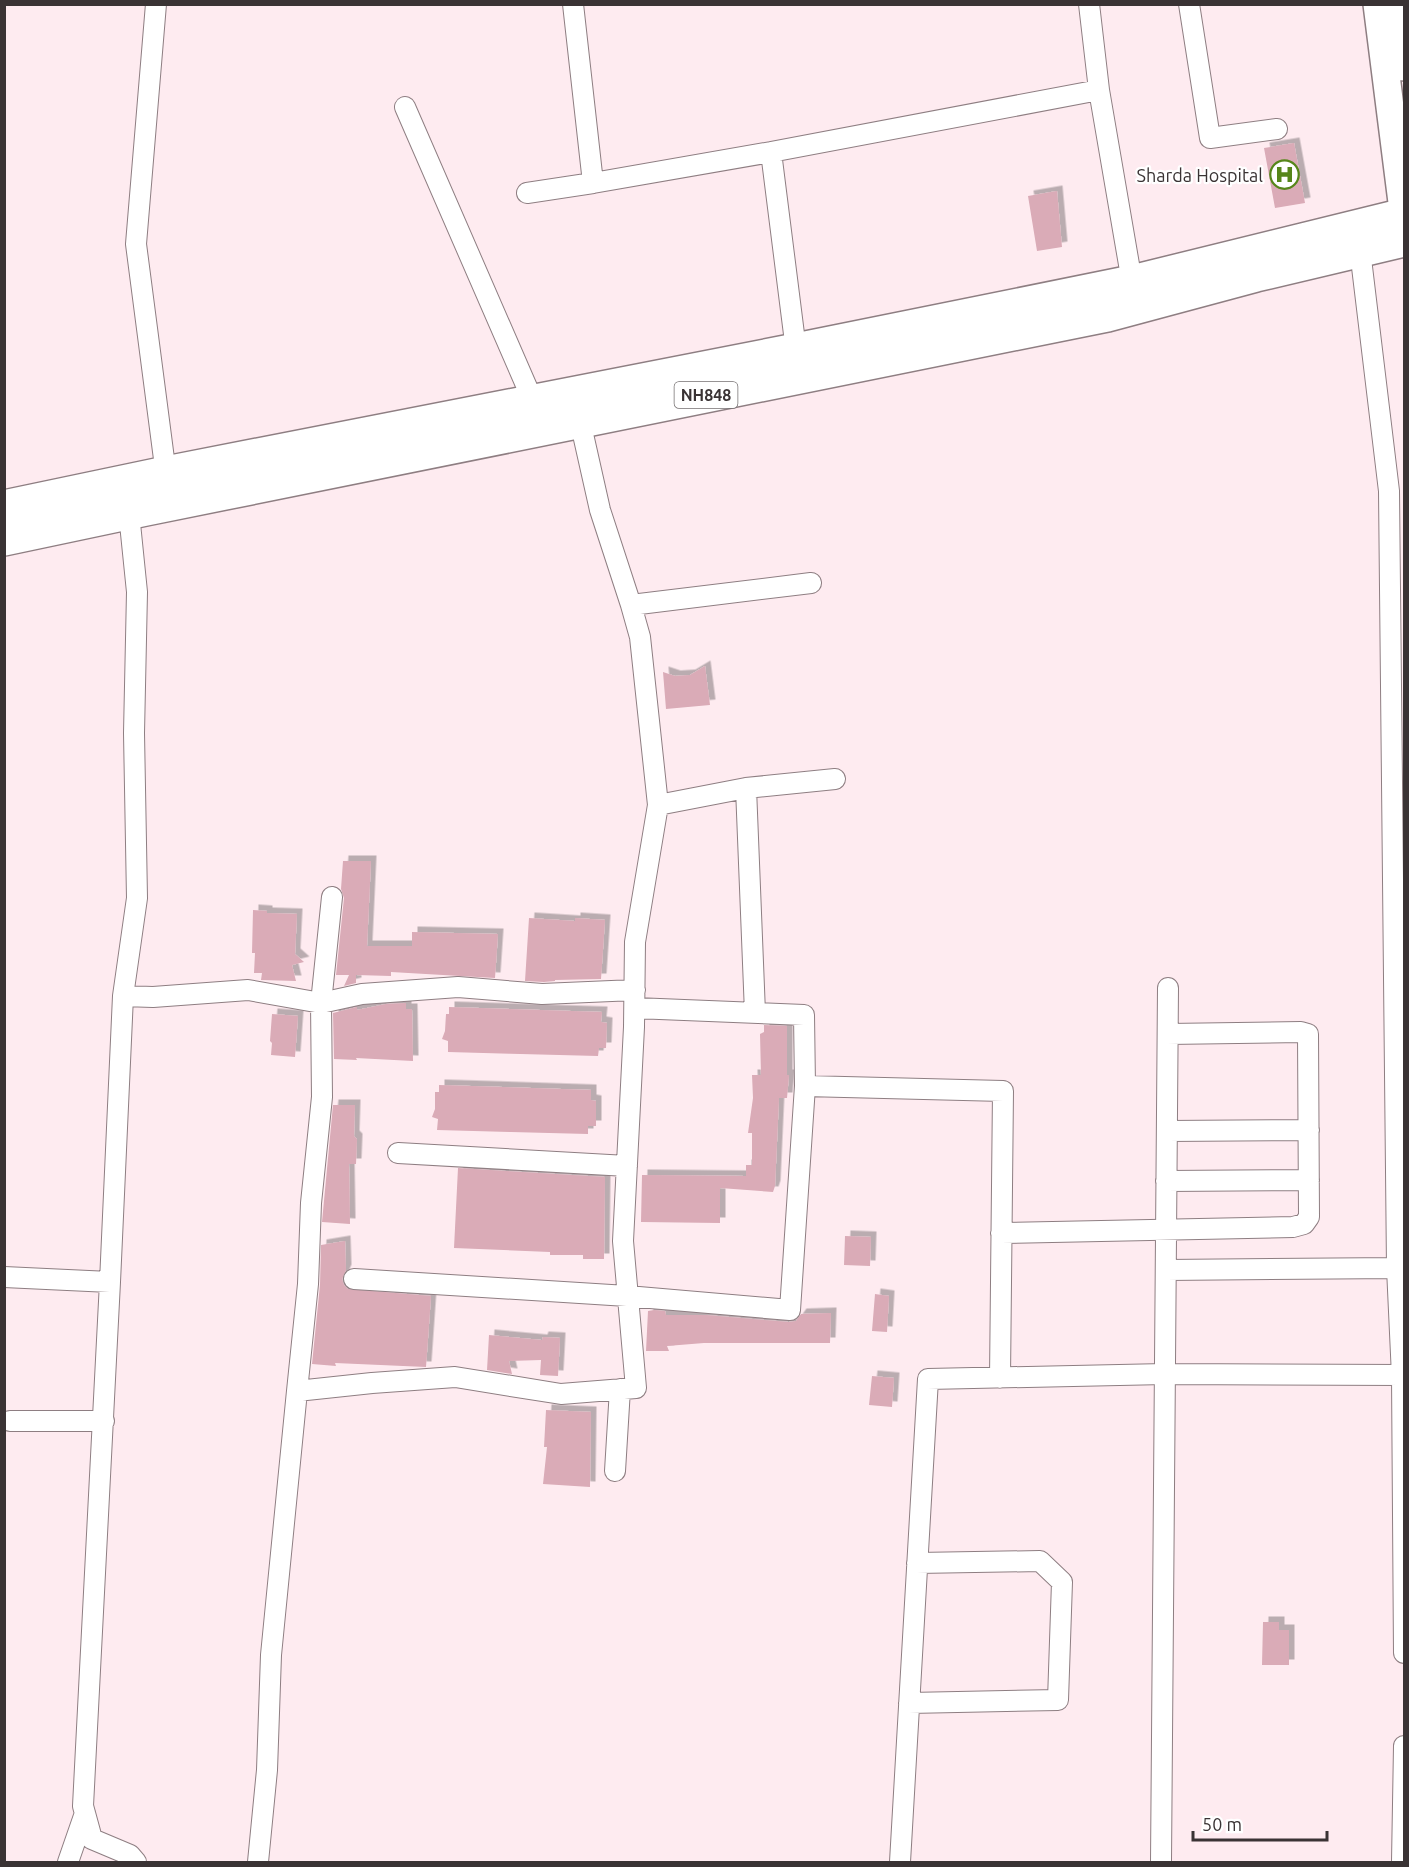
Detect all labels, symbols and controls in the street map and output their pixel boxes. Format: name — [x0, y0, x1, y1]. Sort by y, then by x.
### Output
hospital icon: Sharda Hospital — [1268, 159, 1300, 191]
place label: Sharda Hospital — [1137, 165, 1263, 185]
road number: NH848 — [674, 382, 738, 408]
scale bar — [1193, 1804, 1326, 1842]
text: 50 m — [1202, 1814, 1242, 1834]

